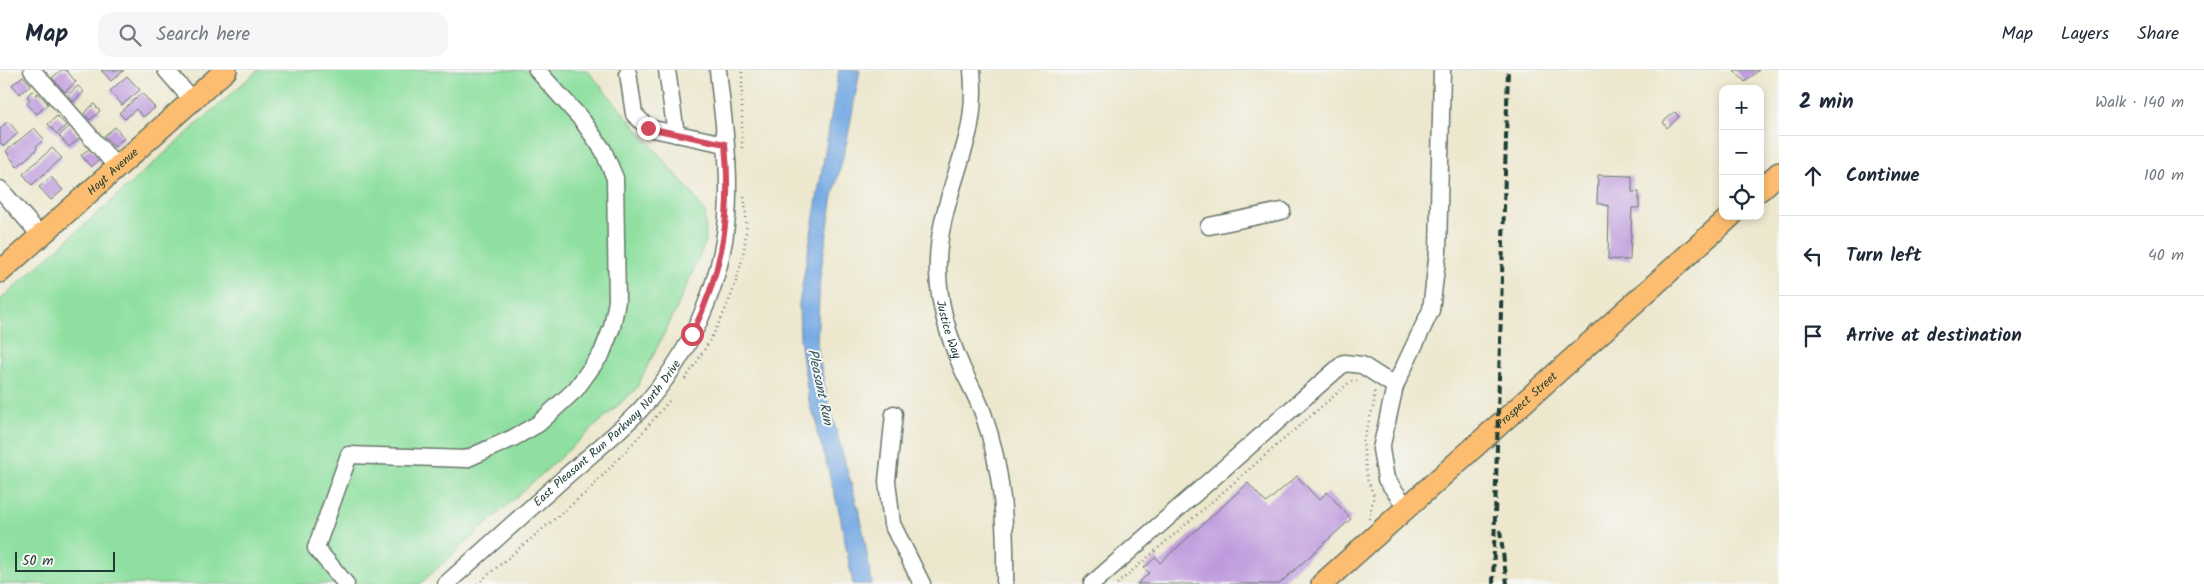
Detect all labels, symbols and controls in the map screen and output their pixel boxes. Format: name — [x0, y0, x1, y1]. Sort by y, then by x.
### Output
search box — [98, 12, 448, 57]
text: Map — [25, 15, 68, 54]
text: Search here — [156, 20, 250, 50]
text: Map — [2002, 20, 2033, 49]
text: Layers — [2061, 20, 2109, 49]
text: Share — [2137, 20, 2179, 49]
icon: search — [116, 21, 144, 49]
map controls — [1719, 85, 1764, 220]
button: + — [1719, 85, 1764, 130]
text: 2 min — [1799, 86, 1854, 119]
text: Walk · 140 m — [2095, 90, 2184, 115]
route end — [637, 117, 660, 140]
button: − — [1719, 130, 1764, 175]
street label: Hoyt Avenue — [82, 143, 143, 200]
text: Continue — [1846, 161, 1919, 191]
icon: ahead — [1799, 162, 1827, 190]
text: 100 m — [2144, 163, 2184, 188]
button: locate — [1719, 175, 1764, 220]
text: Turn left — [1846, 241, 1921, 271]
icon: left — [1799, 242, 1827, 270]
text: 40 m — [2148, 243, 2184, 268]
street label: Justice Way — [931, 299, 967, 362]
text: Arrive at destination — [1846, 321, 2022, 351]
icon: arrive — [1799, 322, 1827, 350]
route start — [681, 323, 704, 346]
water label: Pleasant Run — [801, 347, 839, 429]
street label: East Pleasant Run Parkway North Drive — [529, 355, 686, 511]
street label: Prospect Street — [1491, 367, 1562, 433]
scale bar — [15, 549, 115, 572]
text: 50 m — [22, 550, 53, 572]

